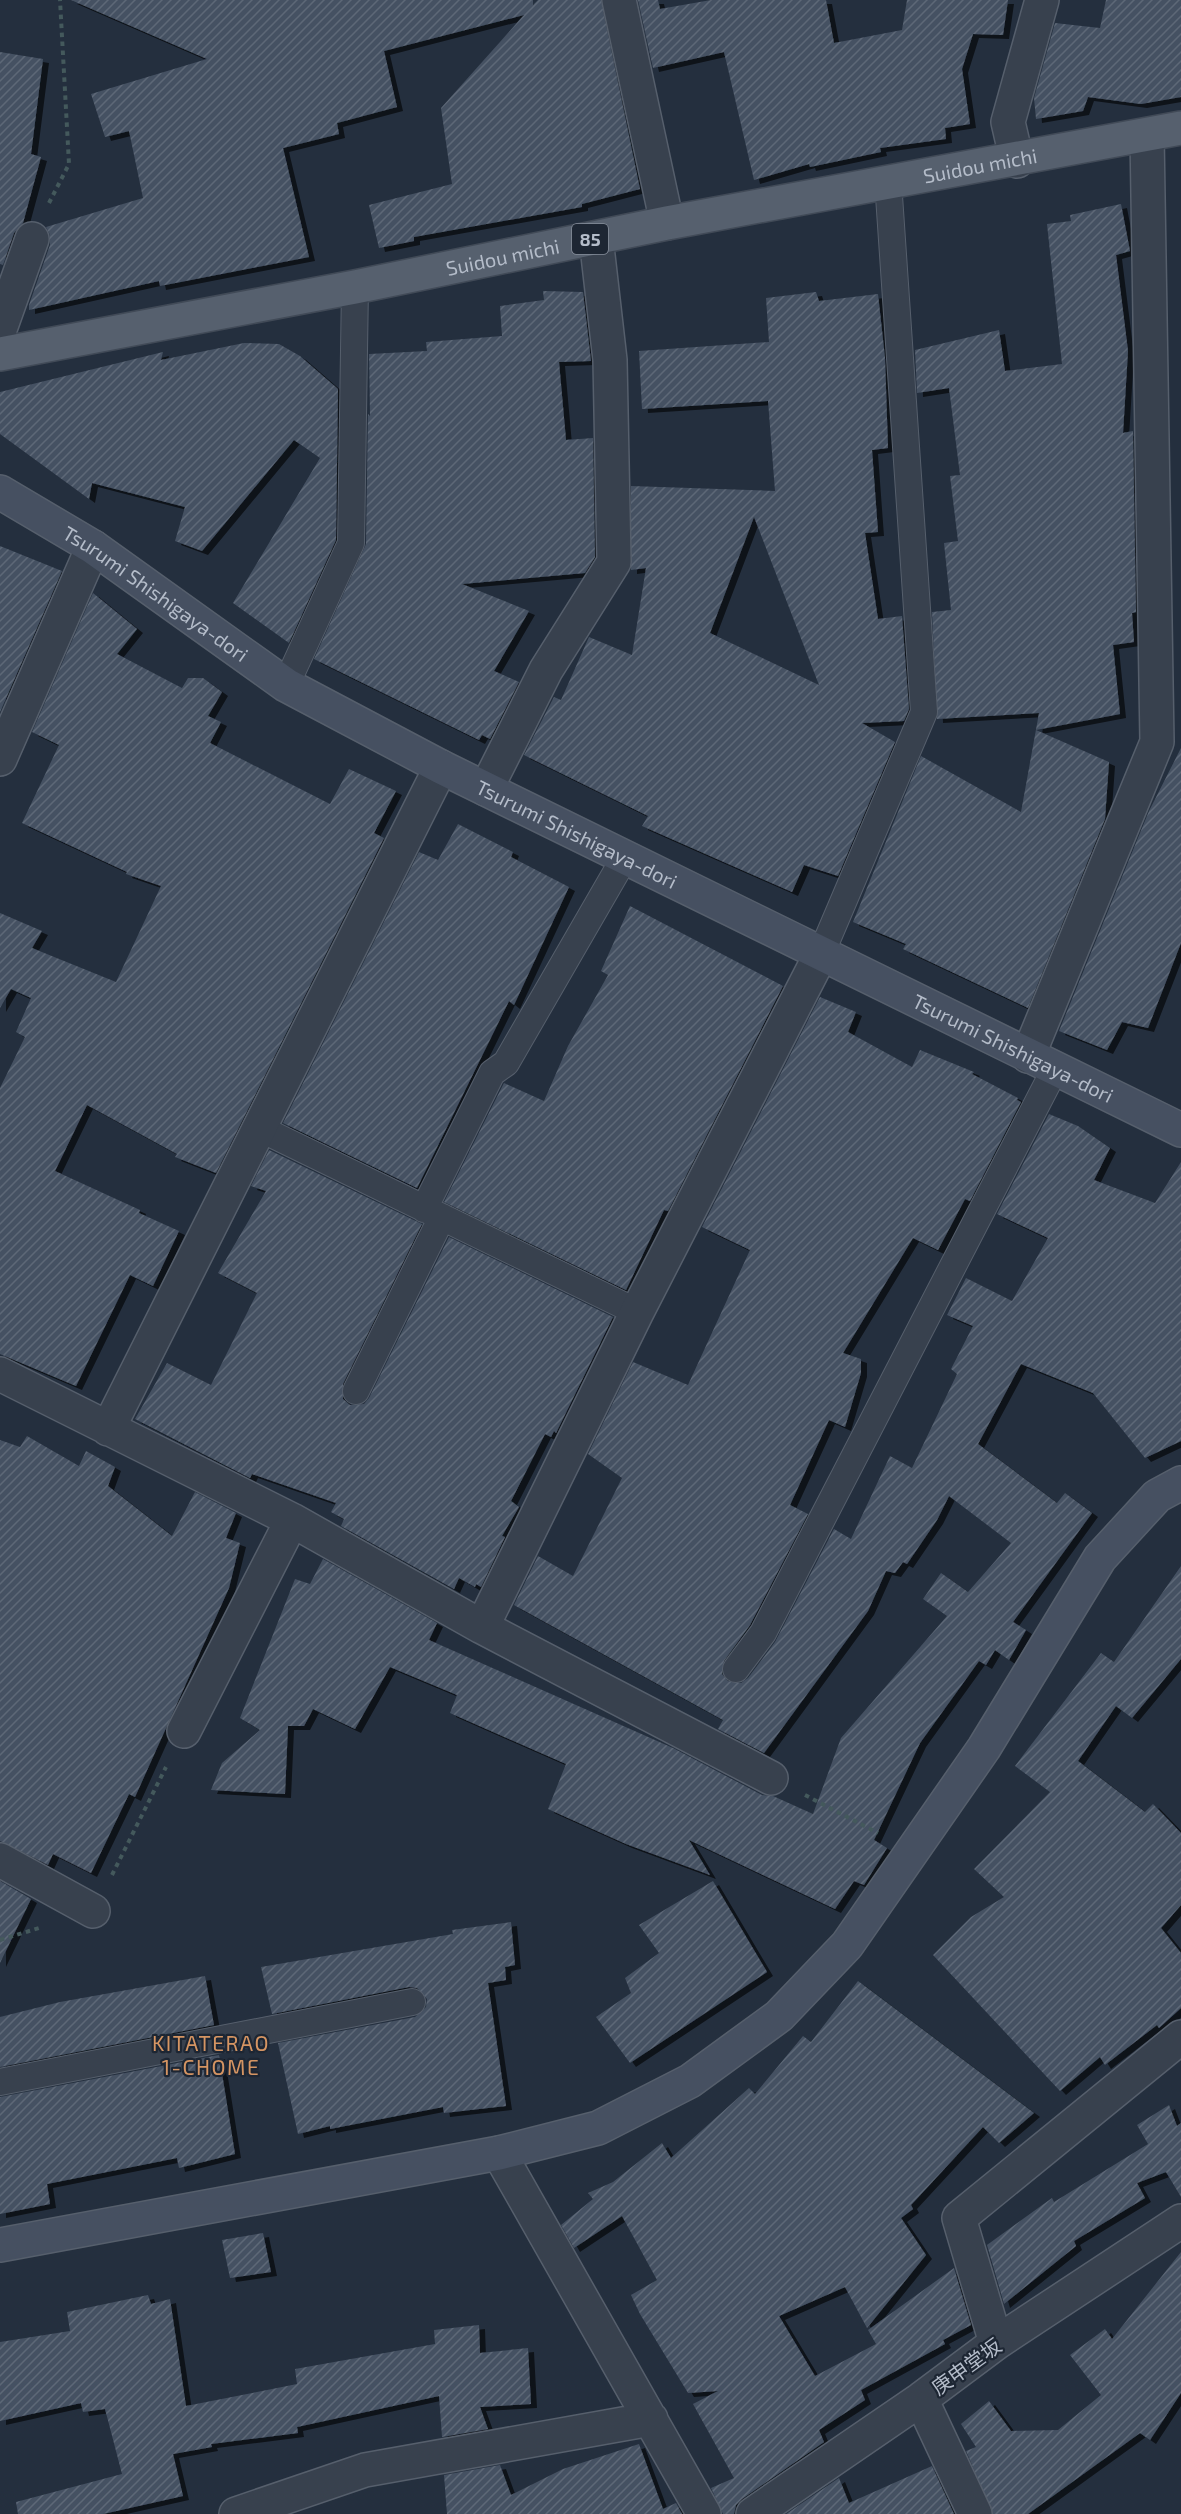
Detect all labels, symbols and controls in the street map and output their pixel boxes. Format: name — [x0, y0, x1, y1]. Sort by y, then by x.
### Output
street label: Suidou michi — [921, 143, 1039, 187]
road number: 85 — [572, 224, 608, 254]
street label: Suidou michi — [444, 233, 561, 280]
street label: Tsurumi Shishigaya-dori — [59, 520, 253, 666]
street label: Tsurumi Shishigaya-dori — [473, 774, 681, 893]
street label: Tsurumi Shishigaya-dori — [909, 988, 1117, 1107]
district label: KITATERAO 1-CHOME — [152, 2030, 270, 2079]
street label: 庚申堂坂 — [927, 2333, 1005, 2399]

